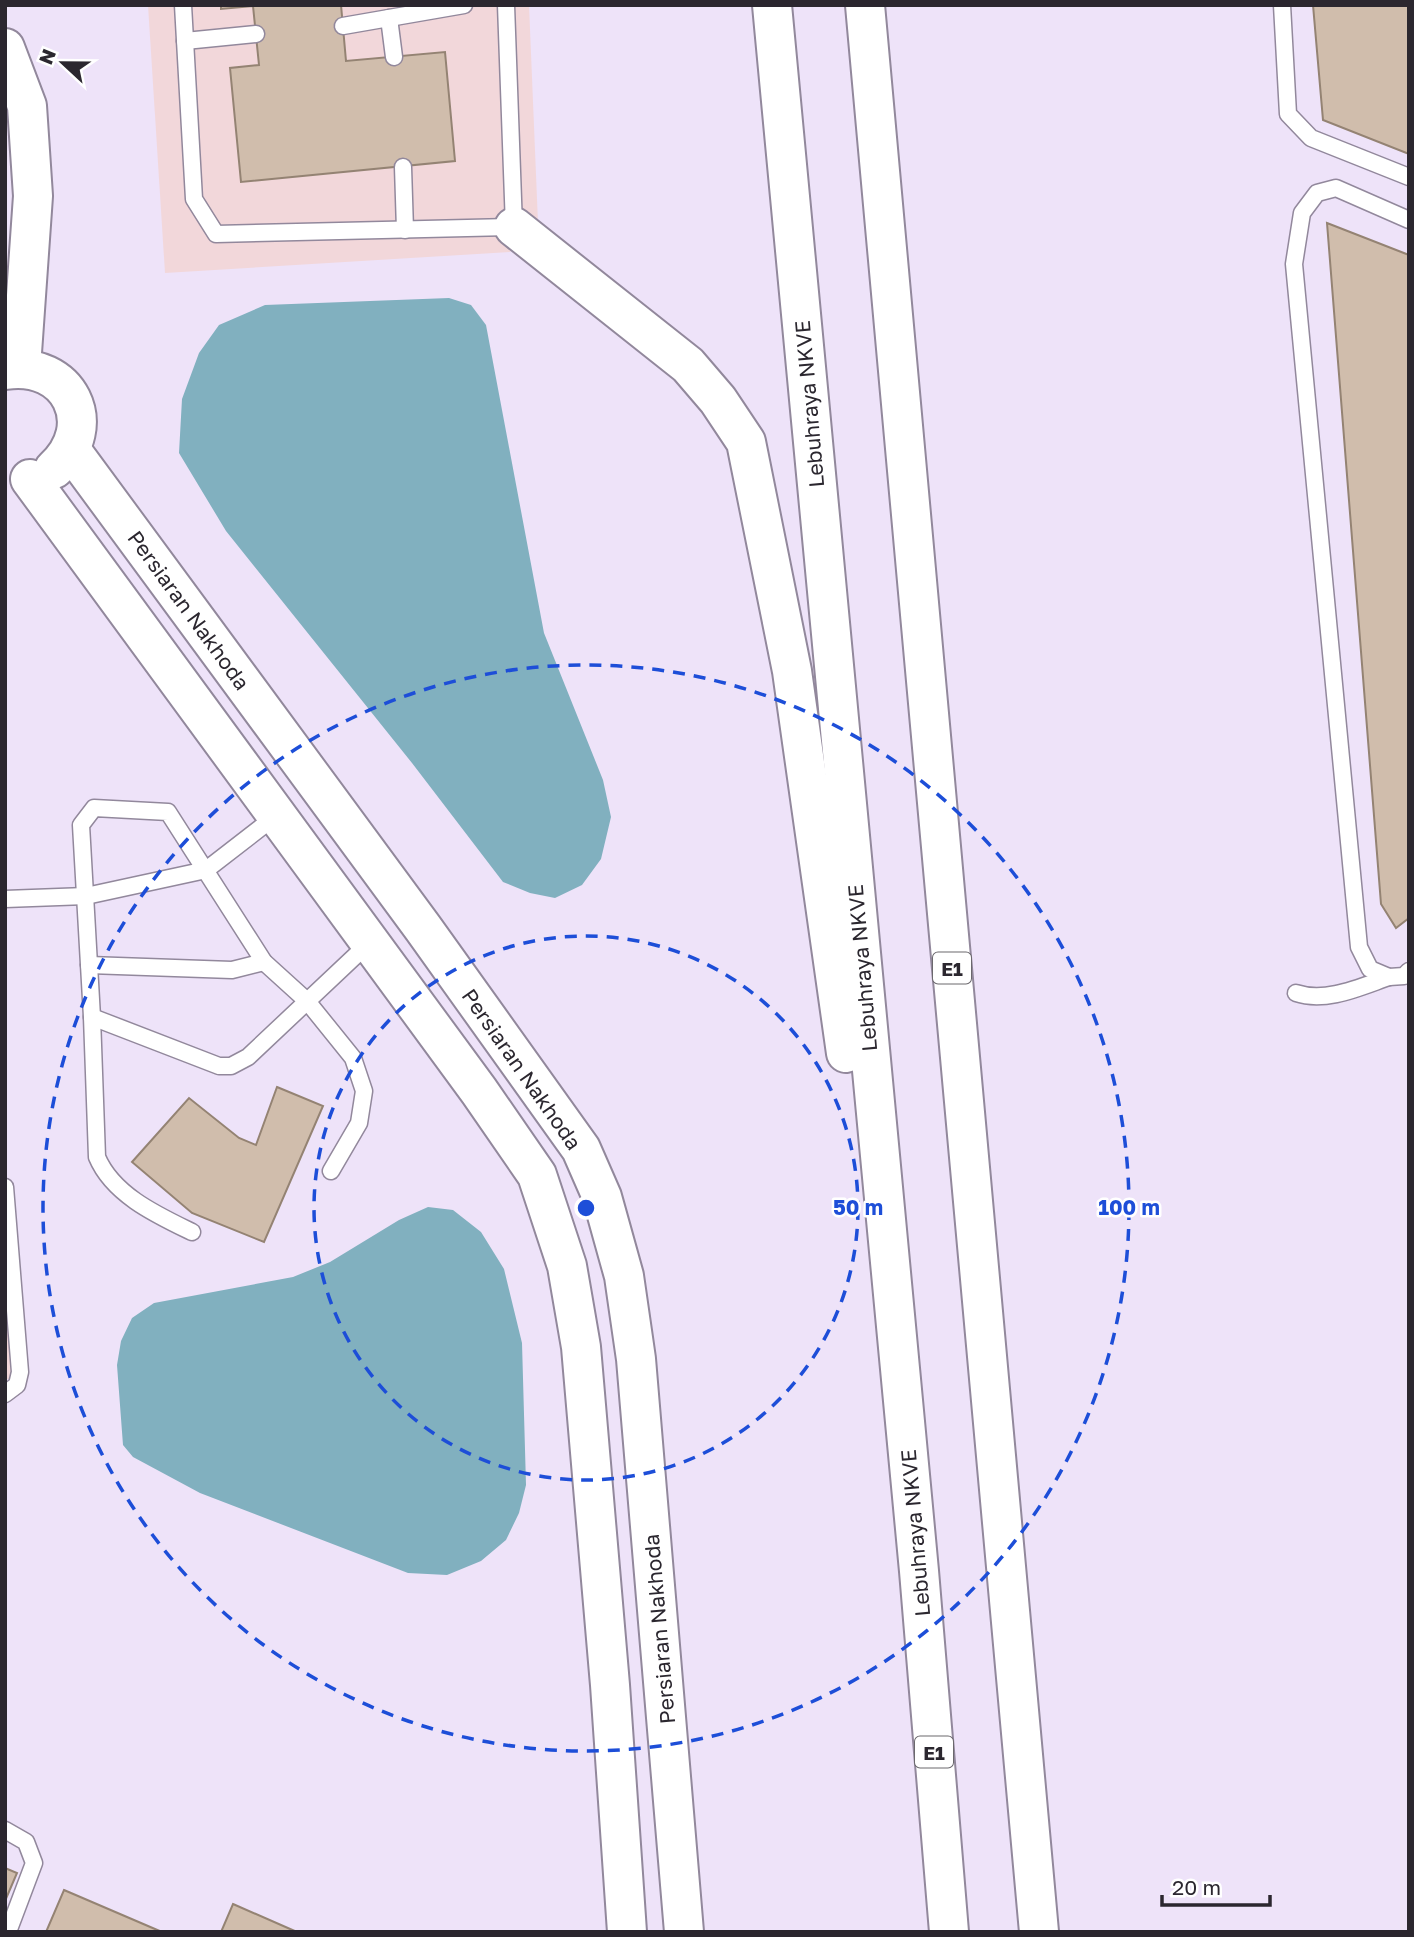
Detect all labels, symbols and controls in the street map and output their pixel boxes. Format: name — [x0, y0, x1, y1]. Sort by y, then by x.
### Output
north arrow — [28, 28, 98, 98]
text: N — [33, 45, 60, 67]
street label: Lebuhraya NKVE — [789, 319, 829, 489]
street label: Persiaran Nakhoda — [122, 525, 256, 695]
street label: Lebuhraya NKVE — [842, 883, 882, 1053]
road number: E1 — [933, 952, 971, 984]
street label: Persiaran Nakhoda — [457, 984, 587, 1154]
text: 50 m — [833, 1194, 883, 1220]
text: 100 m — [1098, 1194, 1160, 1220]
centre of rings — [574, 1196, 598, 1220]
street label: Lebuhraya NKVE — [895, 1448, 935, 1618]
street label: Persiaran Nakhoda — [638, 1533, 680, 1725]
road number: E1 — [915, 1736, 953, 1768]
scale bar — [1162, 1864, 1270, 1908]
text: 20 m — [1172, 1874, 1221, 1900]

